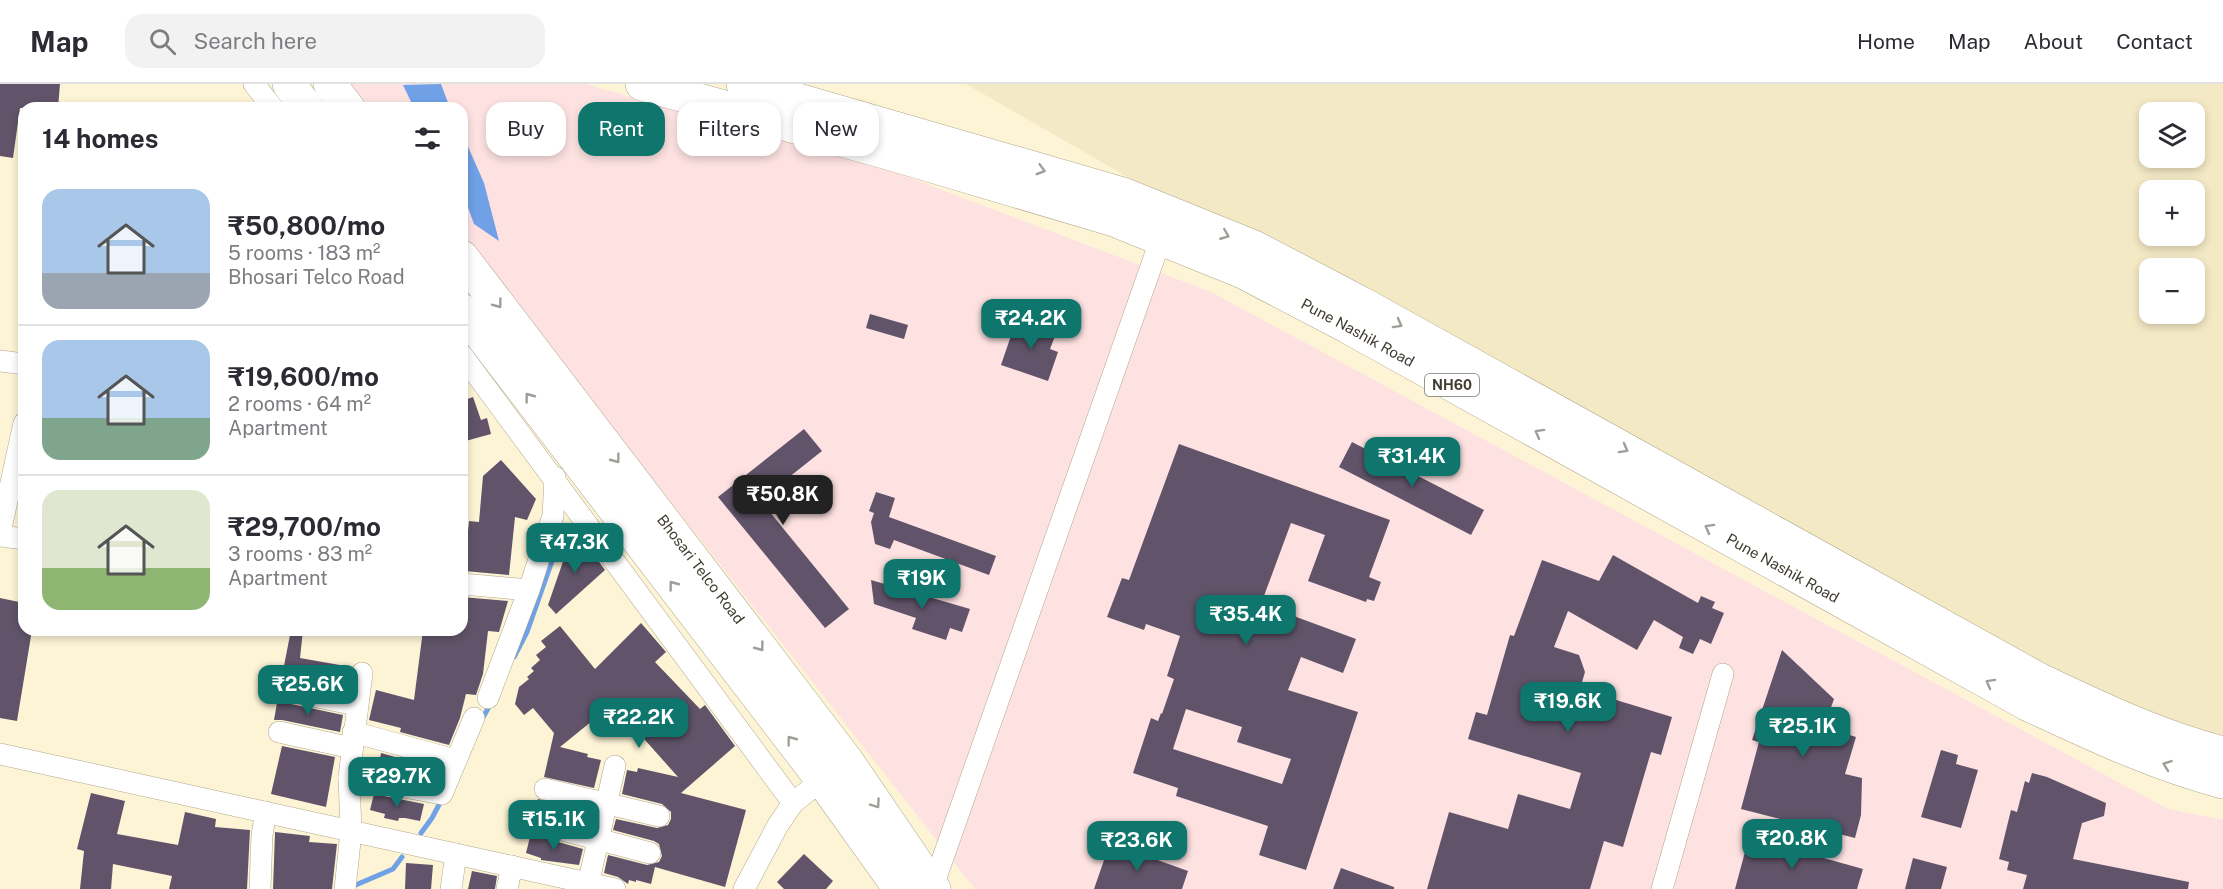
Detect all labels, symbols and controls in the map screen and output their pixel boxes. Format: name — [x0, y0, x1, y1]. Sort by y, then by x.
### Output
search box — [125, 14, 545, 68]
text: Map — [30, 25, 89, 58]
icon: search — [146, 25, 179, 58]
text: Search here — [194, 28, 317, 54]
text: Home — [1857, 29, 1915, 54]
text: Map — [1948, 29, 1991, 54]
text: About — [2024, 29, 2083, 54]
text: Contact — [2116, 29, 2193, 54]
chip: Buy — [486, 102, 566, 156]
chip: Rent — [578, 102, 665, 156]
chip: Filters — [677, 102, 781, 156]
chip: New — [793, 102, 879, 156]
map controls — [2139, 102, 2205, 324]
button: layers — [2139, 102, 2205, 168]
icon: filters — [411, 122, 444, 155]
text: 14 homes — [42, 123, 158, 154]
one-way arrow — [1035, 163, 1046, 175]
button: + — [2139, 180, 2205, 246]
text: ₹50,800/mo — [228, 210, 385, 241]
icon: home — [90, 213, 162, 285]
one-way arrow — [1218, 228, 1229, 240]
text: 5 rooms · 183 m² — [228, 241, 380, 265]
button: − — [2139, 258, 2205, 324]
text: Bhosari Telco Road — [228, 265, 405, 289]
street label: Pune Nashik Road — [1298, 295, 1417, 370]
one-way arrow — [490, 297, 501, 308]
pin: ₹24.2K — [982, 299, 1080, 350]
text: ₹24.2K — [995, 306, 1067, 330]
one-way arrow — [1392, 317, 1402, 328]
text: ₹19,600/mo — [228, 361, 379, 392]
icon: home — [90, 364, 162, 436]
road number: NH60 — [1425, 374, 1479, 396]
text: 2 rooms · 64 m² — [228, 392, 371, 416]
one-way arrow — [525, 393, 536, 404]
text: Apartment — [228, 416, 328, 440]
one-way arrow — [1535, 429, 1545, 440]
pin: ₹31.4K — [1363, 437, 1461, 488]
one-way arrow — [1618, 442, 1628, 453]
text: ₹31.4K — [1378, 444, 1446, 468]
one-way arrow — [608, 452, 619, 463]
pin: ₹50.8K — [734, 475, 832, 526]
text: ₹50.8K — [747, 482, 819, 506]
text: ₹29,700/mo — [228, 511, 381, 542]
street label: Bhosari Telco Road — [654, 511, 748, 627]
icon: home — [90, 514, 162, 586]
pin: ₹47.3K — [526, 523, 624, 574]
one-way arrow — [1705, 524, 1716, 535]
text: ₹47.3K — [540, 530, 610, 554]
street label: Pune Nashik Road — [1724, 530, 1842, 606]
text: 3 rooms · 83 m² — [228, 542, 372, 566]
pin: ₹19K — [886, 559, 958, 610]
text: Apartment — [228, 566, 328, 590]
text: ₹19K — [898, 566, 946, 590]
one-way arrow — [669, 581, 680, 592]
pin: ₹35.4K — [1197, 595, 1295, 646]
text: ₹35.4K — [1210, 602, 1282, 626]
one-way arrow — [752, 640, 763, 651]
pin: ₹25.6K — [259, 665, 357, 716]
text: ₹25.6K — [272, 672, 344, 696]
one-way arrow — [1986, 679, 1996, 690]
pin: ₹19.6K — [1519, 682, 1617, 733]
text: ₹19.6K — [1534, 689, 1602, 713]
pin: ₹22.2K — [590, 698, 688, 749]
text: ₹22.2K — [603, 705, 675, 729]
pin: ₹25.1K — [1754, 707, 1852, 758]
text: ₹25.1K — [1769, 714, 1837, 738]
one-way arrow — [788, 736, 799, 747]
pin: ₹29.7K — [348, 757, 446, 808]
one-way arrow — [2162, 759, 2173, 772]
text: ₹29.7K — [362, 764, 432, 788]
one-way arrow — [869, 797, 880, 808]
pin: ₹15.1K — [505, 800, 603, 851]
text: ₹15.1K — [522, 807, 586, 831]
pin: ₹20.8K — [1743, 819, 1841, 870]
pin: ₹23.6K — [1088, 821, 1186, 872]
text: ₹20.8K — [1756, 826, 1828, 850]
text: ₹23.6K — [1101, 828, 1173, 852]

